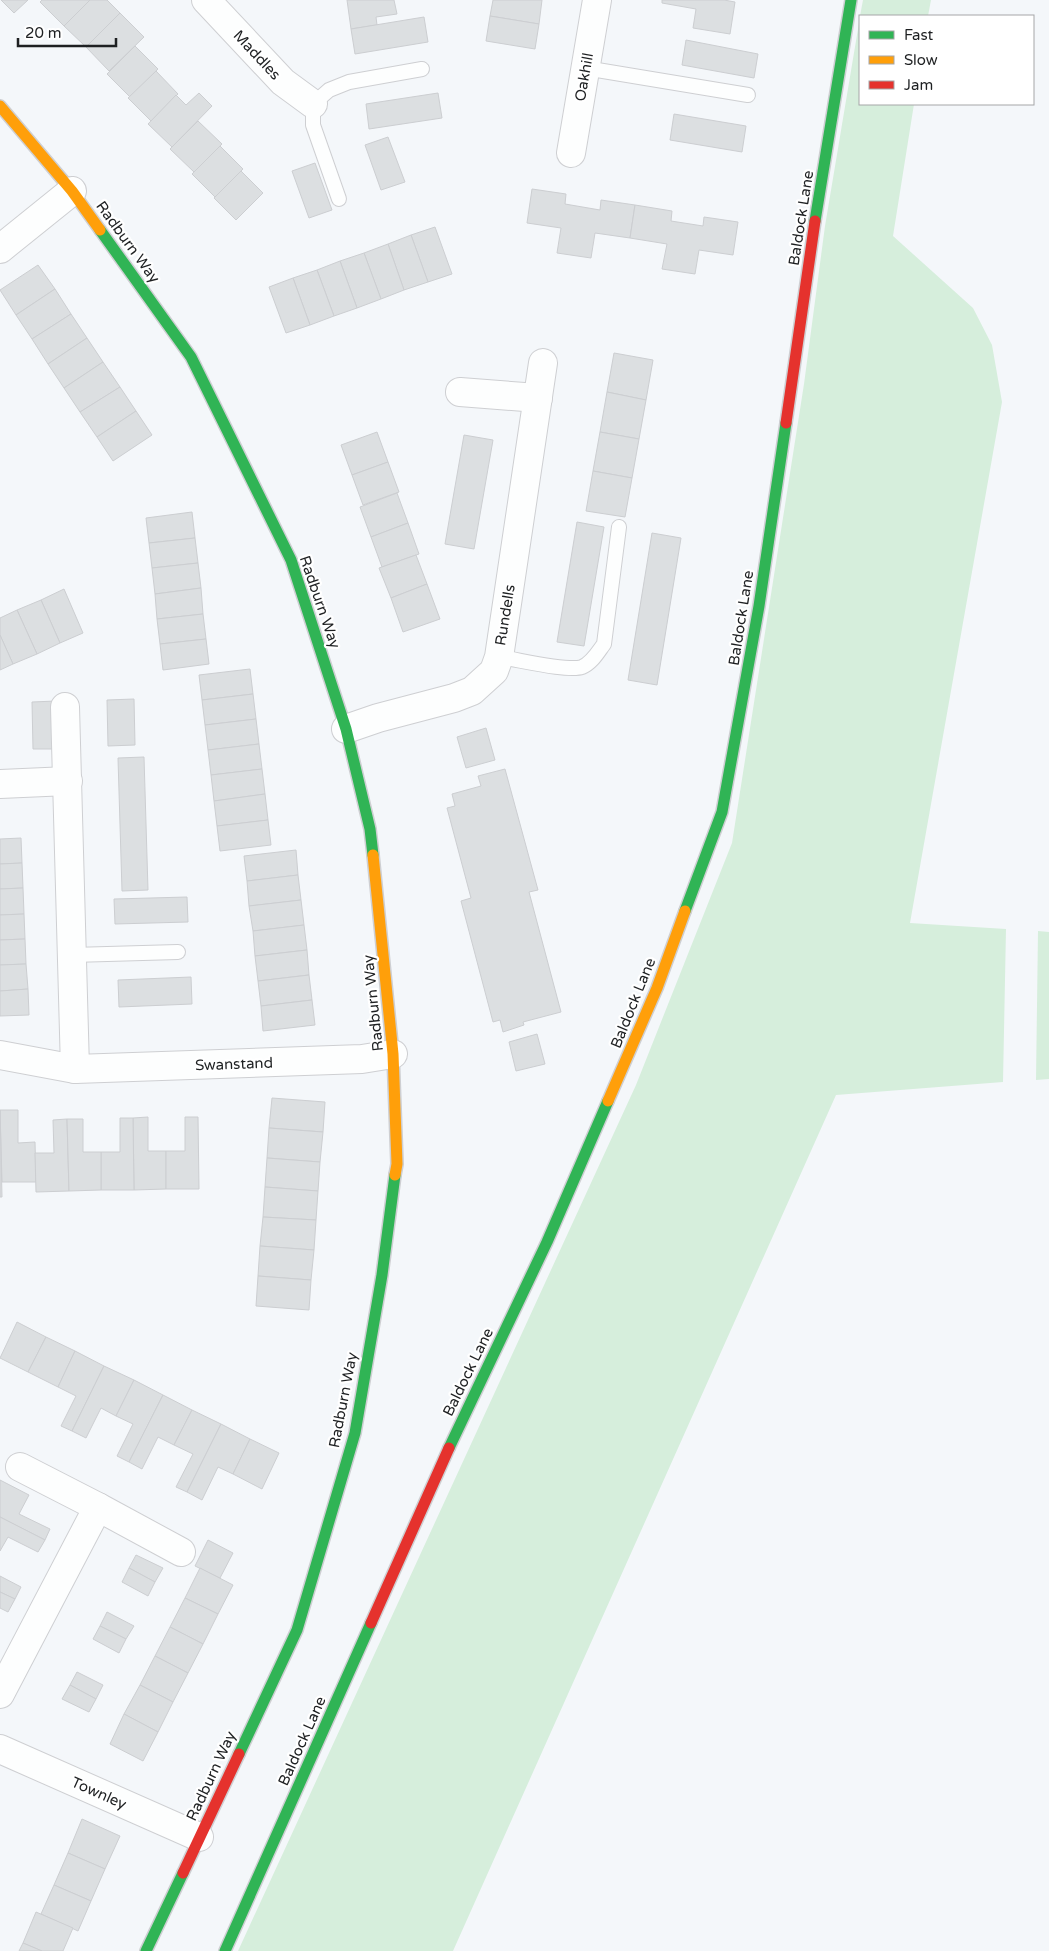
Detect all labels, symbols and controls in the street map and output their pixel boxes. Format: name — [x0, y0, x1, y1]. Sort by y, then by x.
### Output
scale bar — [18, 15, 115, 47]
legend — [859, 15, 1034, 105]
text: 20 m — [25, 24, 62, 42]
street label: Maddles — [230, 26, 284, 84]
text: Fast — [904, 26, 934, 44]
street label: Oakhill — [571, 51, 597, 103]
text: Slow — [904, 51, 938, 69]
text: Jam — [904, 76, 933, 94]
street label: Baldock Lane — [785, 169, 817, 267]
street label: Radburn Way — [92, 198, 164, 286]
street label: Radburn Way — [296, 553, 344, 651]
street label: Baldock Lane — [725, 569, 757, 667]
street label: Rundells — [491, 583, 519, 647]
street label: Radburn Way — [359, 954, 387, 1052]
street label: Baldock Lane — [607, 955, 659, 1051]
street label: Swanstand — [195, 1054, 273, 1074]
street label: Baldock Lane — [439, 1325, 497, 1419]
street label: Radburn Way — [325, 1351, 361, 1449]
street label: Baldock Lane — [274, 1694, 330, 1788]
street label: Radburn Way — [182, 1728, 240, 1824]
street label: Townley — [69, 1773, 129, 1813]

